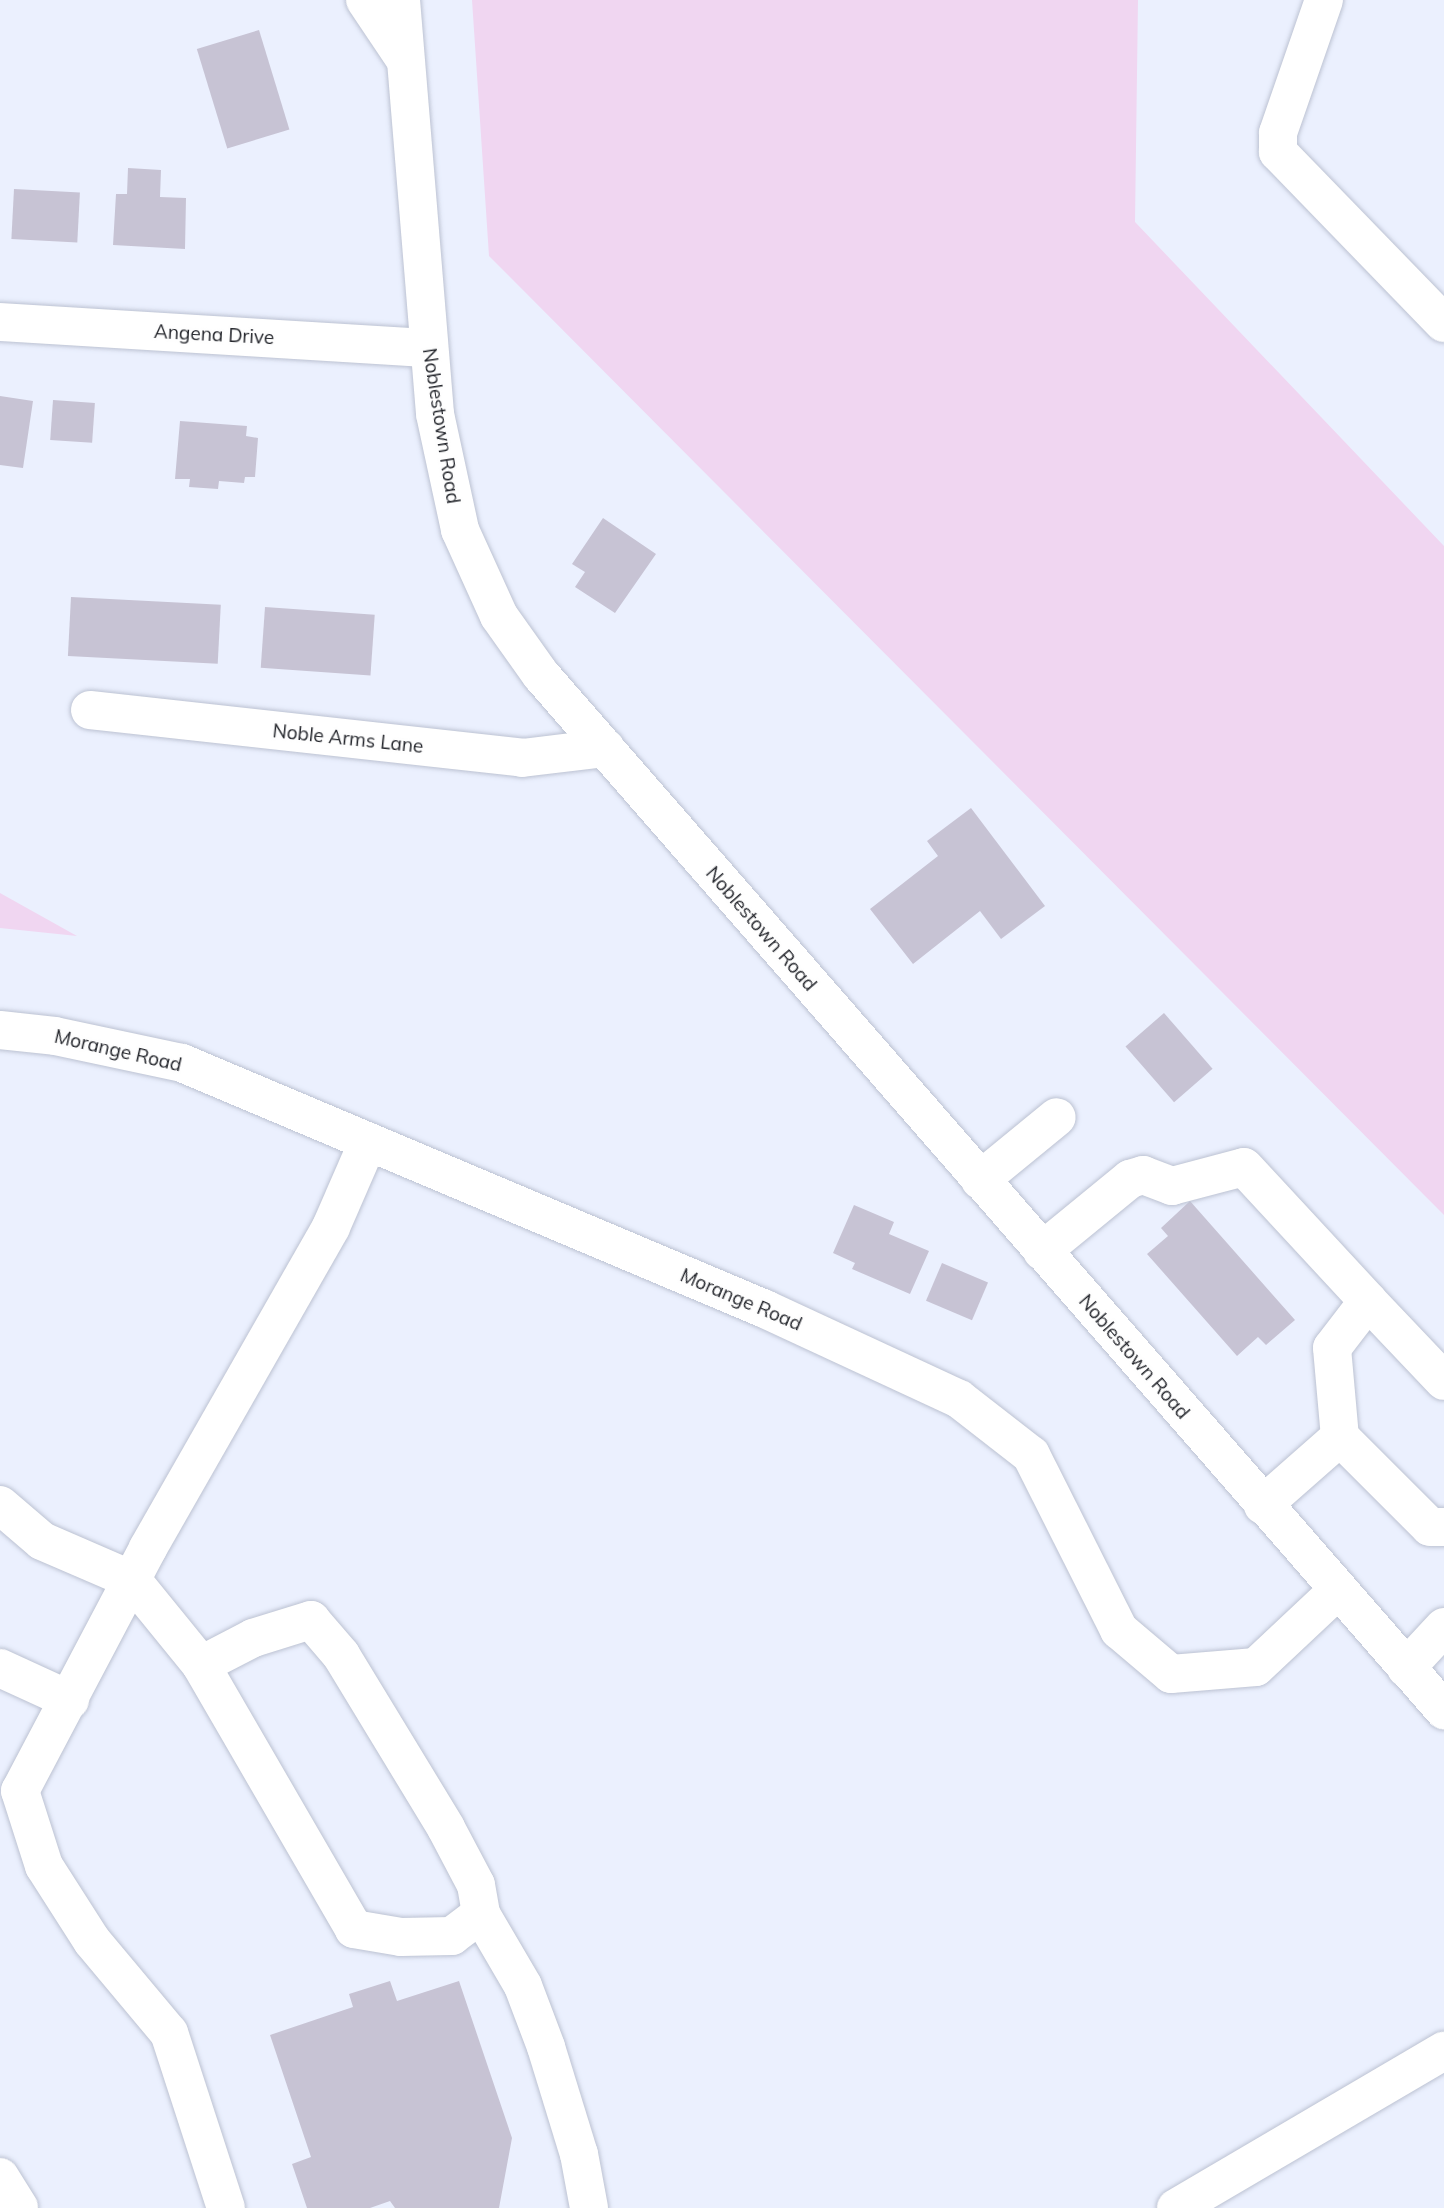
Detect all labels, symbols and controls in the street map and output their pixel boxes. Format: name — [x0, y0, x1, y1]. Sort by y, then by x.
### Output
street label: Angena Drive — [153, 320, 275, 350]
street label: Noblestown Road — [417, 347, 465, 505]
street label: Noble Arms Lane — [272, 720, 424, 758]
street label: Noblestown Road — [701, 862, 821, 996]
street label: Morange Road — [52, 1025, 184, 1077]
street label: Morange Road — [677, 1264, 805, 1336]
street label: Noblestown Road — [1074, 1290, 1194, 1424]

